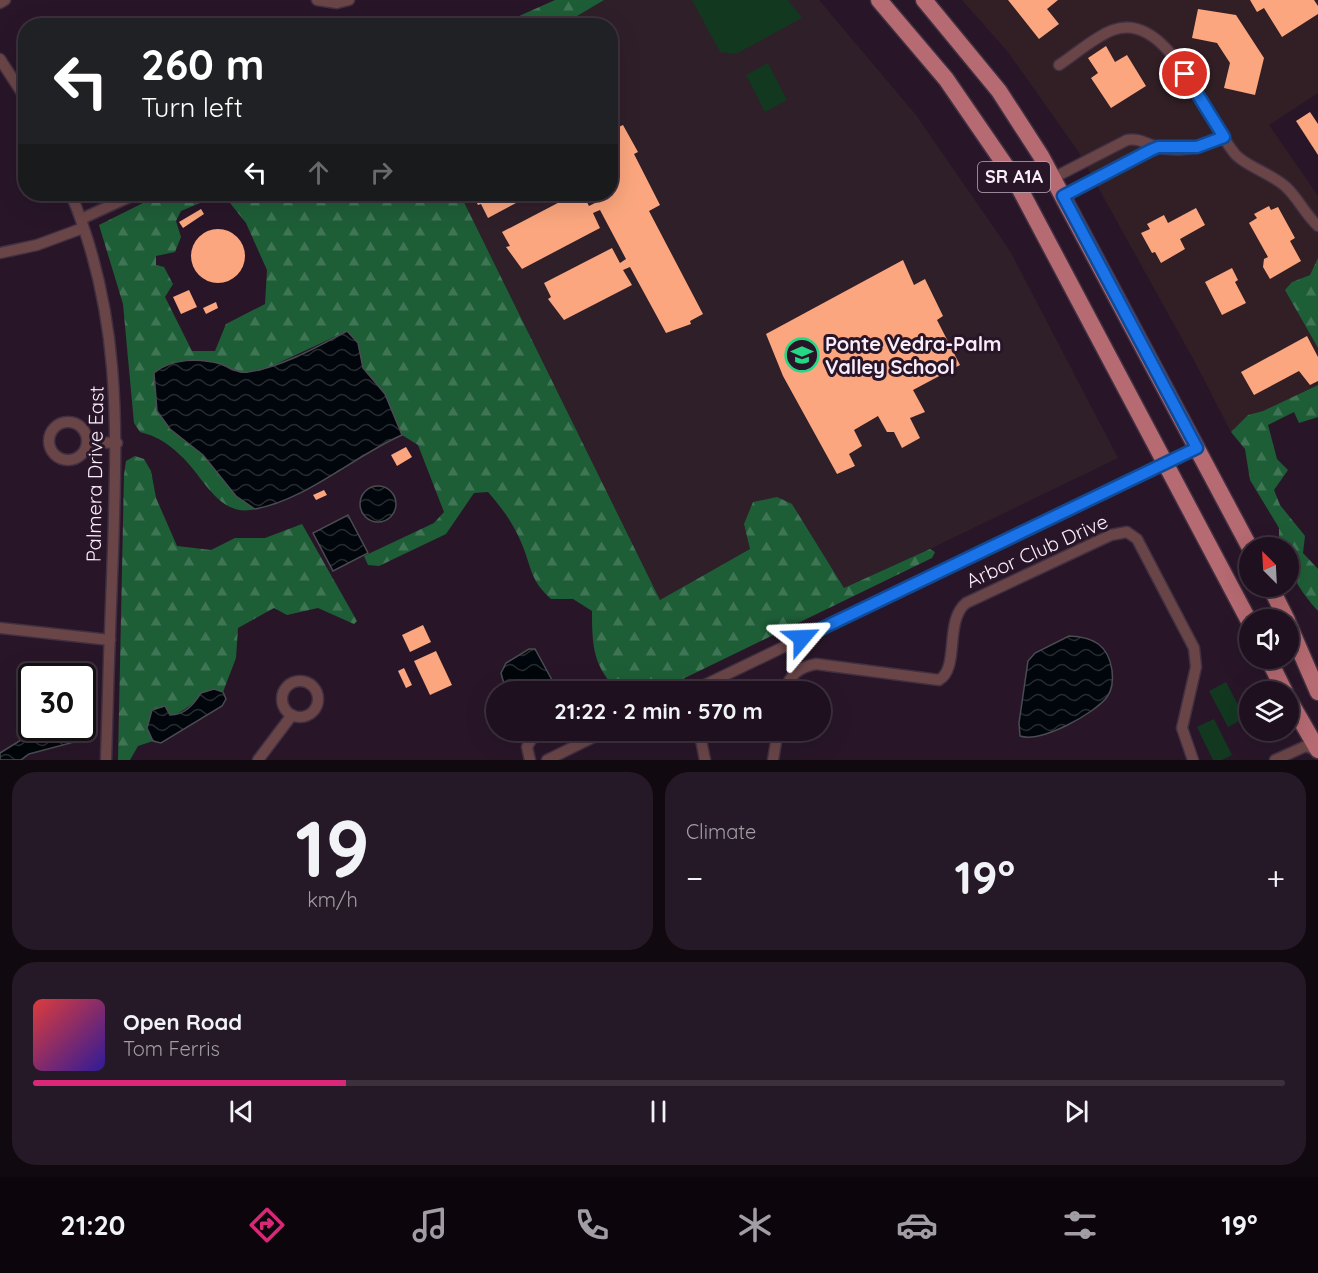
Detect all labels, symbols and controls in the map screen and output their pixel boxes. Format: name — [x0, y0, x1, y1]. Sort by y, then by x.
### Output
text: 260 m — [141, 38, 264, 91]
icon: left — [42, 42, 120, 120]
pin — [1159, 48, 1210, 99]
icon: arrive — [1168, 57, 1201, 90]
text: Turn left — [141, 90, 243, 124]
icon: left — [239, 156, 272, 189]
icon: ahead — [302, 156, 335, 189]
icon: right — [365, 156, 398, 189]
road number: SR A1A — [978, 162, 1050, 192]
place label: Ponte Vedra-Palm Valley School — [825, 331, 1001, 379]
school or university icon: Ponte Vedra-Palm Valley School — [784, 337, 820, 373]
street label: Palmera Drive East — [80, 385, 109, 562]
street label: Arbor Club Drive — [962, 508, 1112, 593]
north arrow — [1239, 537, 1299, 597]
map controls — [1239, 537, 1299, 741]
position arrow — [770, 606, 834, 670]
button: sound — [1239, 609, 1299, 669]
speed limit sign: 30 — [18, 663, 96, 741]
button: layers — [1239, 681, 1299, 741]
text: 21:22 · 2 min · 570 m — [554, 697, 763, 725]
text: 19 — [295, 799, 370, 897]
text: Climate — [686, 819, 756, 844]
text: 19° — [954, 849, 1015, 905]
text: − — [686, 857, 703, 898]
text: + — [1266, 857, 1285, 898]
text: km/h — [307, 887, 358, 912]
text: Open Road — [123, 1008, 242, 1036]
text: Tom Ferris — [123, 1036, 220, 1061]
icon: previous — [225, 1095, 258, 1128]
icon: pause — [642, 1095, 675, 1128]
icon: next — [1060, 1095, 1093, 1128]
icon: directions — [246, 1204, 288, 1246]
icon: music — [409, 1204, 451, 1246]
icon: phone — [571, 1204, 613, 1246]
icon: climate — [734, 1204, 776, 1246]
icon: car — [896, 1204, 938, 1246]
icon: filters — [1059, 1204, 1101, 1246]
text: 21:20 — [60, 1208, 125, 1242]
text: 19° — [1221, 1208, 1258, 1242]

